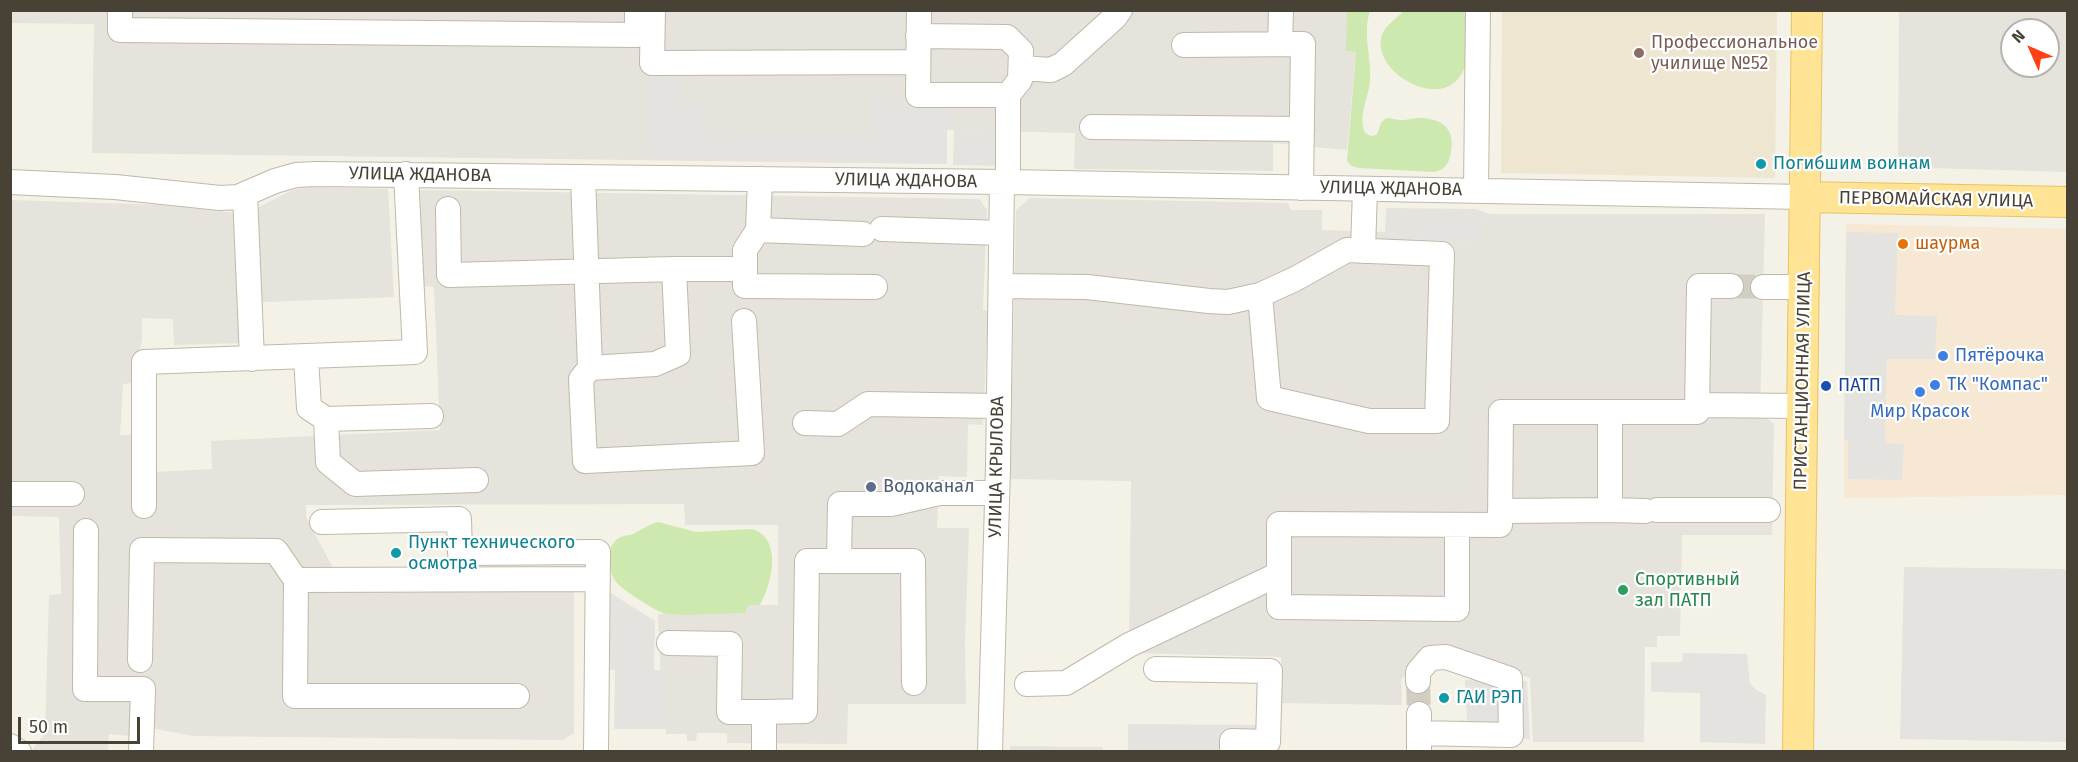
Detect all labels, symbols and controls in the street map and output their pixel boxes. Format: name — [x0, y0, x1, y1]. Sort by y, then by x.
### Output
north arrow — [2000, 18, 2060, 78]
text: N — [2008, 26, 2029, 47]
place label: Профессиональное училище №52 — [1651, 32, 1818, 74]
marker: Профессиональное училище №52 — [1632, 46, 1646, 60]
place label: Погибшим воинам — [1773, 153, 1931, 175]
marker: Погибшим воинам — [1754, 157, 1768, 171]
street label: УЛИЦА ЖДАНОВА — [349, 163, 491, 187]
street label: УЛИЦА ЖДАНОВА — [835, 169, 977, 193]
street label: УЛИЦА ЖДАНОВА — [1320, 177, 1462, 201]
street label: ПЕРВОМАЙСКАЯ УЛИЦА — [1839, 188, 2033, 212]
place label: шаурма — [1915, 233, 1980, 255]
marker: шаурма — [1896, 237, 1910, 251]
street label: ПРИСТАНЦИОННАЯ УЛИЦА — [1790, 271, 1816, 491]
place label: Пятёрочка — [1955, 345, 2045, 367]
marker: Пятёрочка — [1936, 349, 1950, 363]
place label: ТК "Компас" — [1947, 374, 2048, 396]
place label: ПАТП — [1838, 375, 1881, 397]
marker: ТК "Компас" — [1928, 378, 1942, 392]
marker: ПАТП — [1819, 379, 1833, 393]
marker: Мир Красок — [1913, 385, 1927, 399]
street label: УЛИЦА КРЫЛОВА — [985, 396, 1009, 538]
place label: Мир Красок — [1870, 401, 1970, 423]
place label: Водоканал — [883, 476, 974, 498]
marker: Водоканал — [864, 480, 878, 494]
place label: Пункт технического осмотра — [408, 532, 575, 574]
marker: Пункт технического осмотра — [389, 546, 403, 560]
place label: Спортивный зал ПАТП — [1635, 569, 1740, 612]
marker: Спортивный зал ПАТП — [1616, 583, 1630, 597]
place label: ГАИ РЭП — [1456, 687, 1522, 709]
marker: ГАИ РЭП — [1437, 691, 1451, 705]
scale bar — [21, 705, 142, 743]
text: 50 m — [29, 716, 68, 738]

